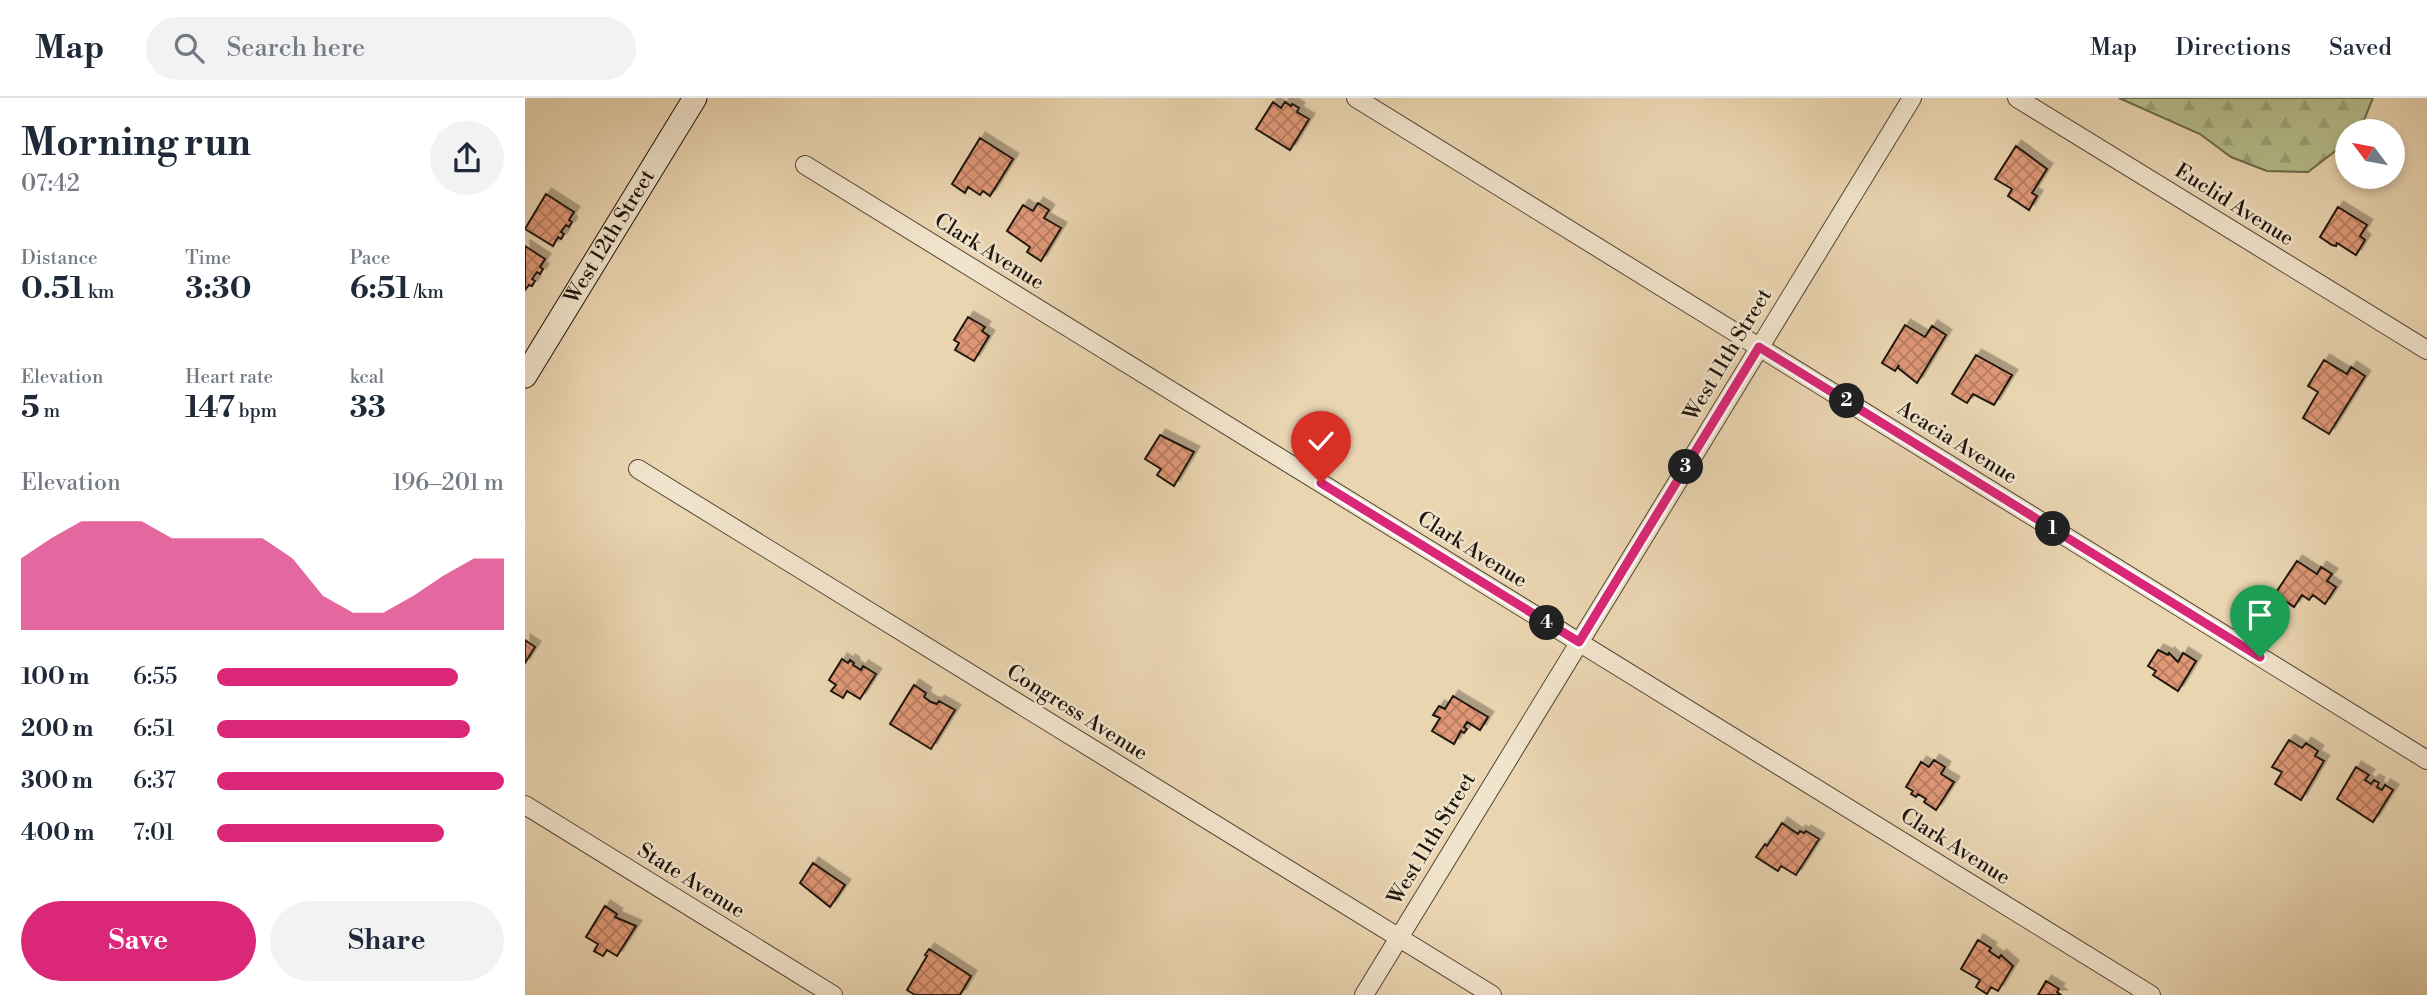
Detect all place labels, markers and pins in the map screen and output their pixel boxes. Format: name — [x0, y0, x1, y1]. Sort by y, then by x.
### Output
pin: 2 — [1829, 384, 1865, 418]
pin — [1291, 411, 1351, 483]
pin: 3 — [1669, 450, 1703, 484]
pin: 1 — [2035, 512, 2071, 546]
pin — [2230, 585, 2290, 657]
pin: 4 — [1529, 606, 1565, 640]

